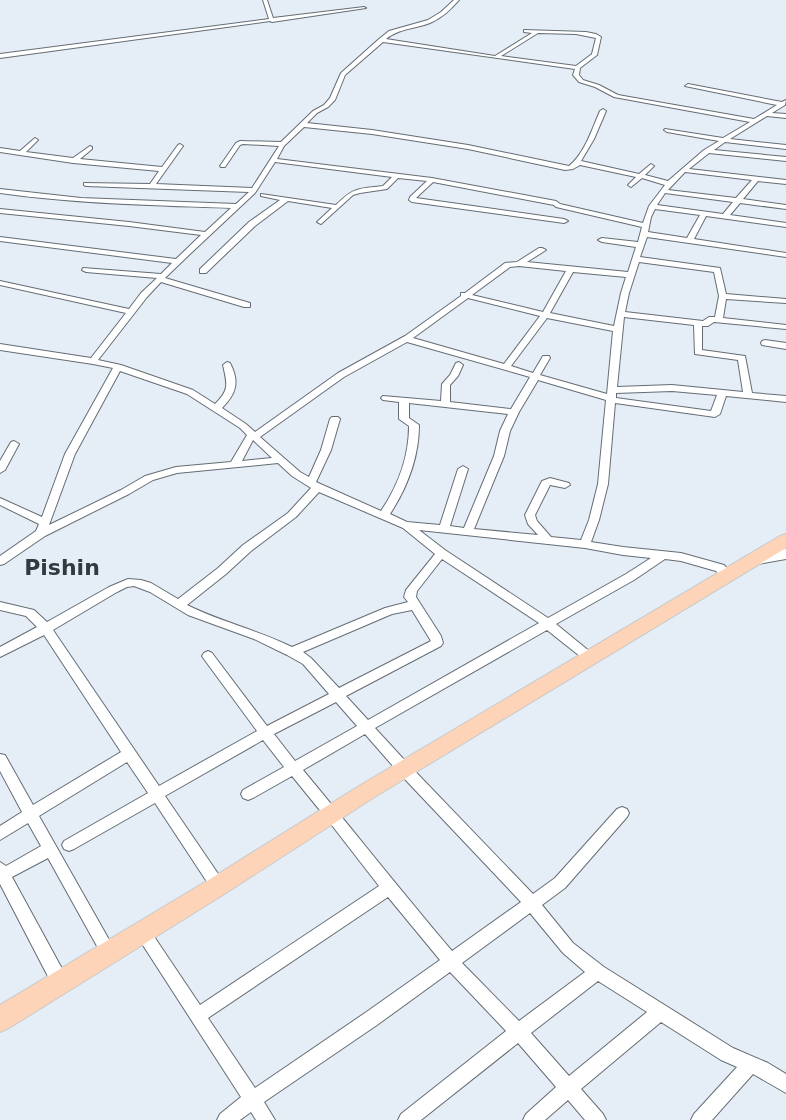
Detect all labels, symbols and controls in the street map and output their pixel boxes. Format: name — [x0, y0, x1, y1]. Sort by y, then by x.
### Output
district label: Pishin — [24, 555, 100, 580]

